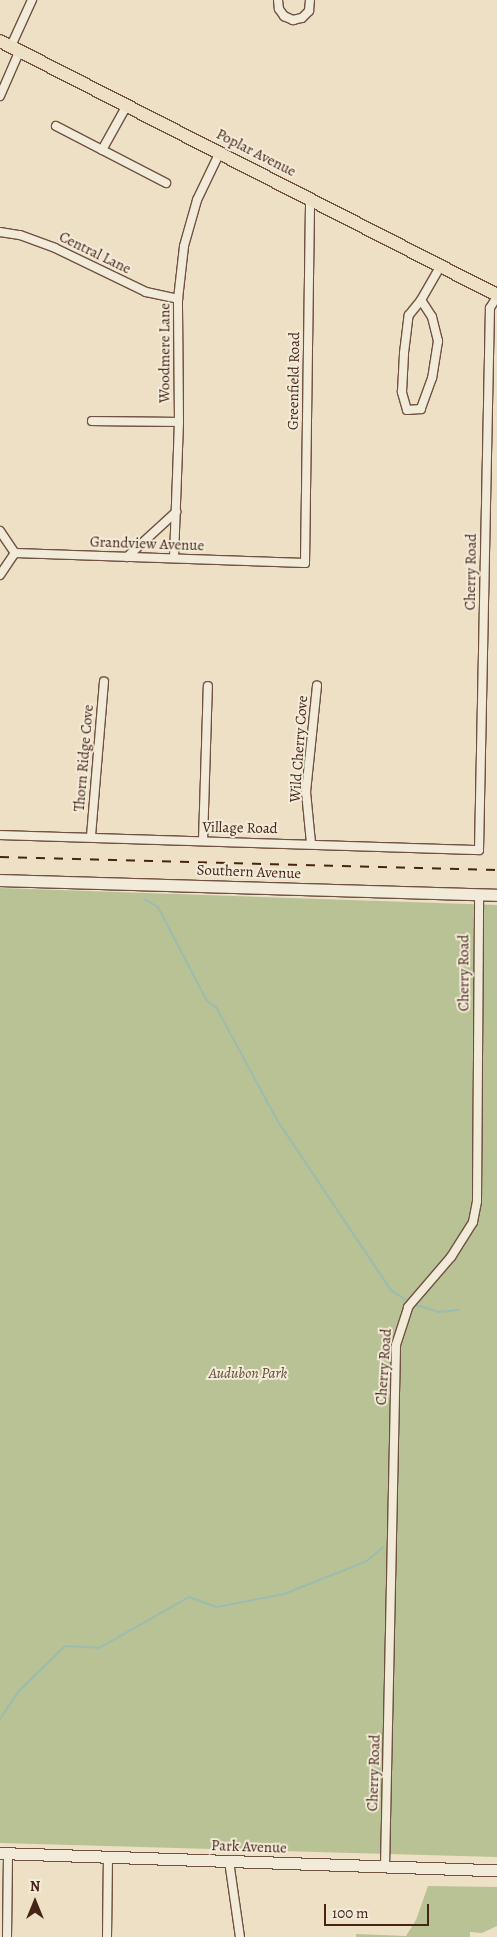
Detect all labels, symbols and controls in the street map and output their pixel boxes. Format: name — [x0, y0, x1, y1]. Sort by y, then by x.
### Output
street label: Poplar Avenue — [213, 125, 299, 181]
street label: Central Lane — [56, 228, 134, 278]
street label: Woodmere Lane — [156, 303, 174, 403]
street label: Greenfield Road — [284, 332, 304, 430]
street label: Grandview Avenue — [90, 533, 204, 555]
street label: Cherry Road — [461, 533, 481, 611]
street label: Wild Cherry Cove — [286, 695, 312, 803]
street label: Thorn Ridge Cove — [70, 704, 98, 812]
street label: Village Road — [202, 818, 278, 838]
street label: Southern Avenue — [196, 861, 302, 883]
street label: Cherry Road — [455, 935, 473, 1011]
street label: Cherry Road — [372, 1328, 396, 1406]
park label: Audubon Park — [209, 1365, 287, 1383]
street label: Cherry Road — [364, 1734, 384, 1812]
street label: Park Avenue — [211, 1837, 287, 1857]
north arrow — [10, 1877, 60, 1927]
text: N — [30, 1877, 40, 1896]
scale bar — [327, 1894, 432, 1926]
text: 100 m — [332, 1903, 369, 1923]

